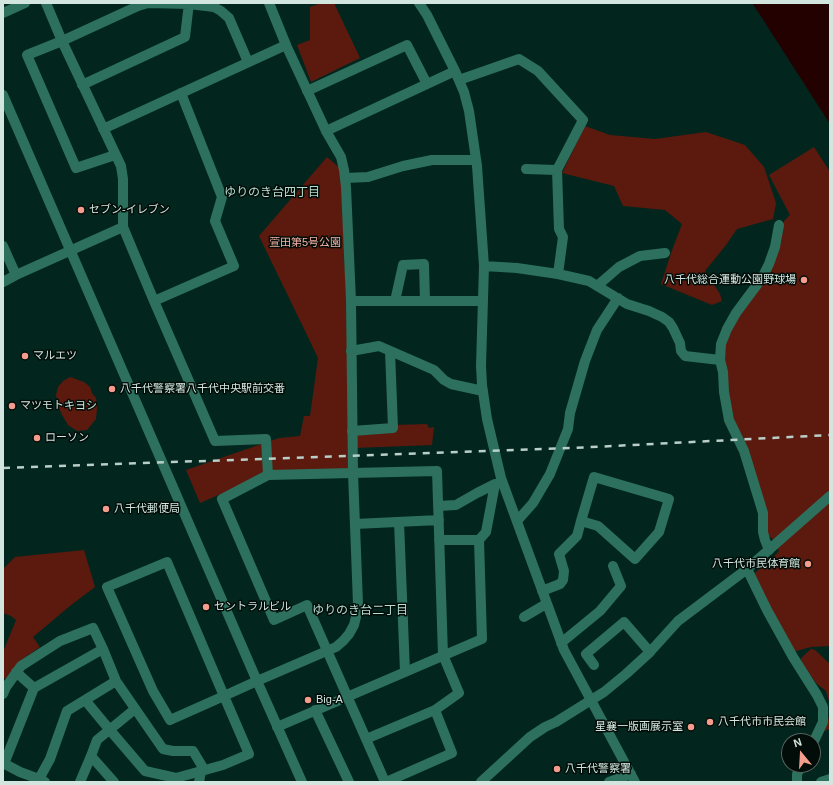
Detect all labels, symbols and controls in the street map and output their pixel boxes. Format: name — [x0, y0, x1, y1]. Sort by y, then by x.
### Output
district label: ゆりのき台四丁目 — [224, 186, 320, 200]
place label: セブン-イレブン — [89, 203, 170, 217]
marker: セブン-イレブン — [76, 205, 86, 215]
park label: 萱田第5号公園 — [269, 236, 341, 250]
place label: 八千代総合運動公園野球場 — [664, 273, 796, 287]
marker: 八千代総合運動公園野球場 — [799, 275, 809, 285]
place label: マルエツ — [33, 349, 77, 363]
marker: マルエツ — [20, 351, 30, 361]
place label: 八千代警察署八千代中央駅前交番 — [120, 382, 285, 396]
marker: 八千代警察署八千代中央駅前交番 — [107, 384, 117, 394]
place label: マツモトキヨシ — [20, 399, 97, 413]
marker: マツモトキヨシ — [7, 401, 17, 411]
place label: ローソン — [45, 431, 89, 445]
marker: ローソン — [32, 433, 42, 443]
place label: 八千代郵便局 — [114, 502, 180, 516]
marker: 八千代郵便局 — [101, 504, 111, 514]
place label: 八千代市民体育館 — [712, 557, 800, 571]
marker: 八千代市民体育館 — [803, 559, 813, 569]
place label: セントラルビル — [214, 600, 291, 614]
marker: セントラルビル — [201, 602, 211, 612]
district label: ゆりのき台二丁目 — [312, 604, 408, 618]
place label: Big-A — [316, 693, 343, 707]
marker: Big-A — [303, 695, 313, 705]
place label: 八千代市市民会館 — [718, 715, 806, 729]
marker: 八千代市市民会館 — [705, 717, 715, 727]
place label: 星襄一版画展示室 — [595, 720, 683, 734]
marker: 星襄一版画展示室 — [686, 722, 696, 732]
north arrow — [781, 733, 821, 773]
text: N — [792, 736, 803, 749]
place label: 八千代警察署 — [565, 762, 631, 776]
marker: 八千代警察署 — [552, 764, 562, 774]

